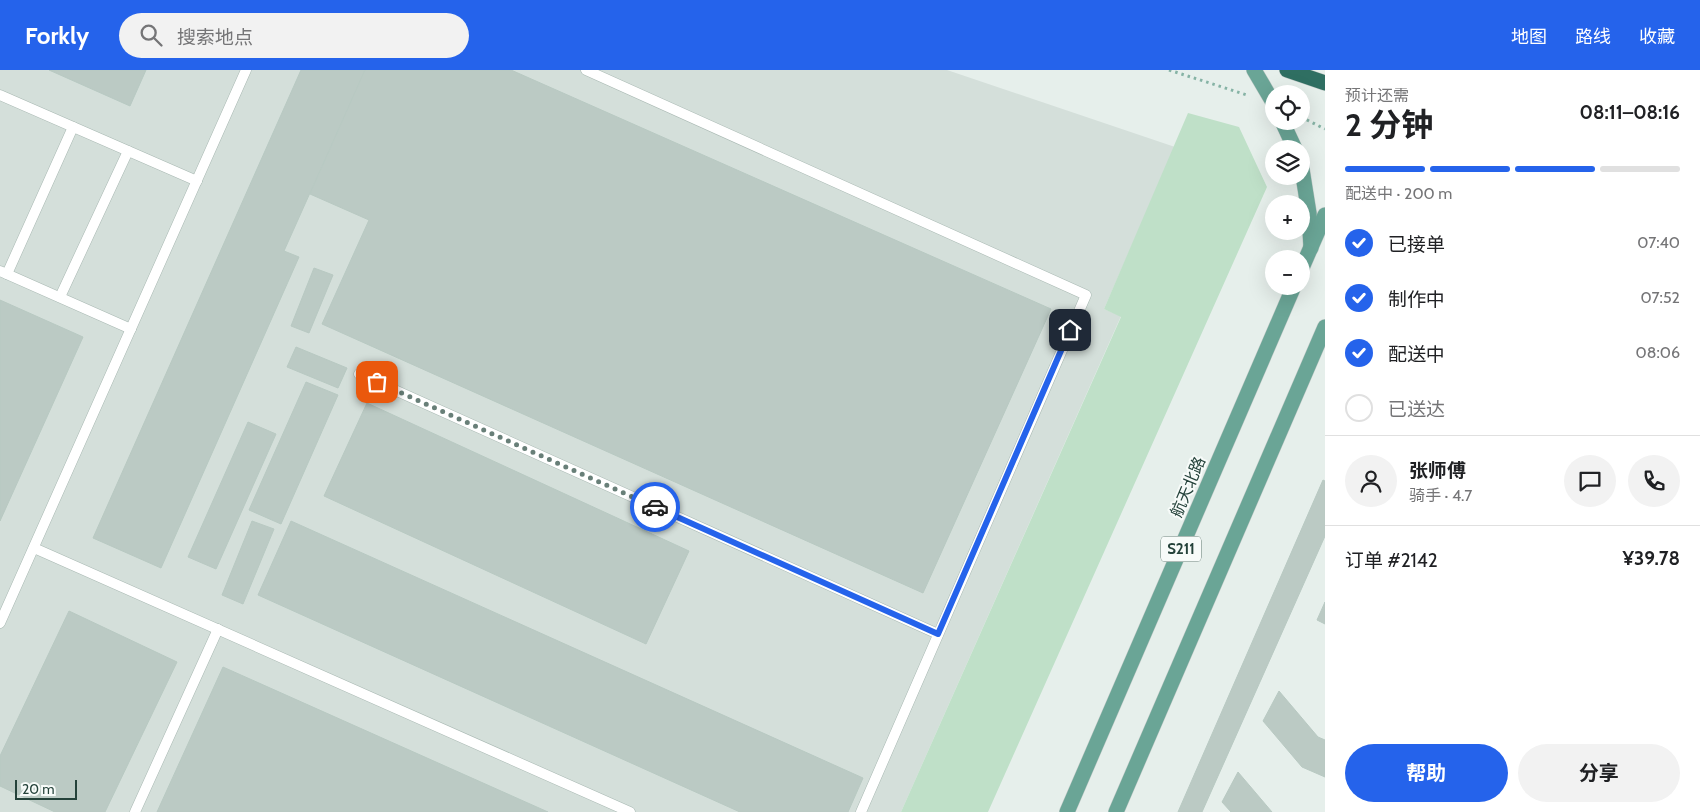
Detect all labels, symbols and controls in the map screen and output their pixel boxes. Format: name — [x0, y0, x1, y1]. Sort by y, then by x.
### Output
search box — [119, 13, 469, 58]
text: Forkly — [25, 21, 89, 50]
icon: search — [137, 21, 165, 49]
text: 搜索地点 — [177, 26, 253, 49]
text: 地图 — [1511, 26, 1547, 48]
text: 路线 — [1575, 26, 1611, 48]
text: 收藏 — [1639, 26, 1675, 48]
map controls — [1265, 85, 1310, 295]
button: locate — [1265, 85, 1310, 130]
text: 预计还需 — [1345, 86, 1409, 105]
text: 08:11–08:16 — [1580, 101, 1680, 124]
text: 2 分钟 — [1345, 105, 1433, 144]
button: layers — [1265, 140, 1310, 185]
text: 配送中 · 200 m — [1345, 184, 1452, 203]
button: + — [1265, 195, 1310, 240]
icon: check — [1345, 229, 1373, 257]
text: 已接单 — [1388, 233, 1445, 256]
text: 07:40 — [1637, 233, 1680, 252]
button: − — [1265, 250, 1310, 295]
icon: check — [1345, 284, 1373, 312]
text: 制作中 — [1388, 288, 1445, 311]
text: 07:52 — [1641, 288, 1680, 307]
pin — [1049, 309, 1091, 351]
icon: home — [1056, 316, 1084, 344]
icon: check — [1345, 339, 1373, 367]
text: 配送中 — [1388, 343, 1445, 366]
text: 08:06 — [1636, 343, 1680, 362]
pin — [356, 361, 398, 403]
icon: bag — [363, 368, 391, 396]
text: 已送达 — [1388, 398, 1445, 421]
street label: 航天北路 — [1167, 454, 1209, 520]
button: person — [1345, 455, 1397, 507]
button: chat — [1564, 455, 1616, 507]
button: phone — [1628, 455, 1680, 507]
text: 张师傅 — [1409, 459, 1466, 482]
courier — [630, 482, 680, 532]
text: 骑手 · 4.7 — [1409, 486, 1472, 505]
icon: car — [641, 493, 669, 521]
road number: S211 — [1161, 536, 1201, 562]
text: ¥39.78 — [1623, 547, 1680, 570]
text: 订单 #2142 — [1345, 549, 1438, 572]
button: 帮助 — [1345, 744, 1508, 802]
button: 分享 — [1518, 744, 1680, 802]
scale bar — [15, 777, 78, 800]
text: 20 m — [22, 780, 55, 798]

